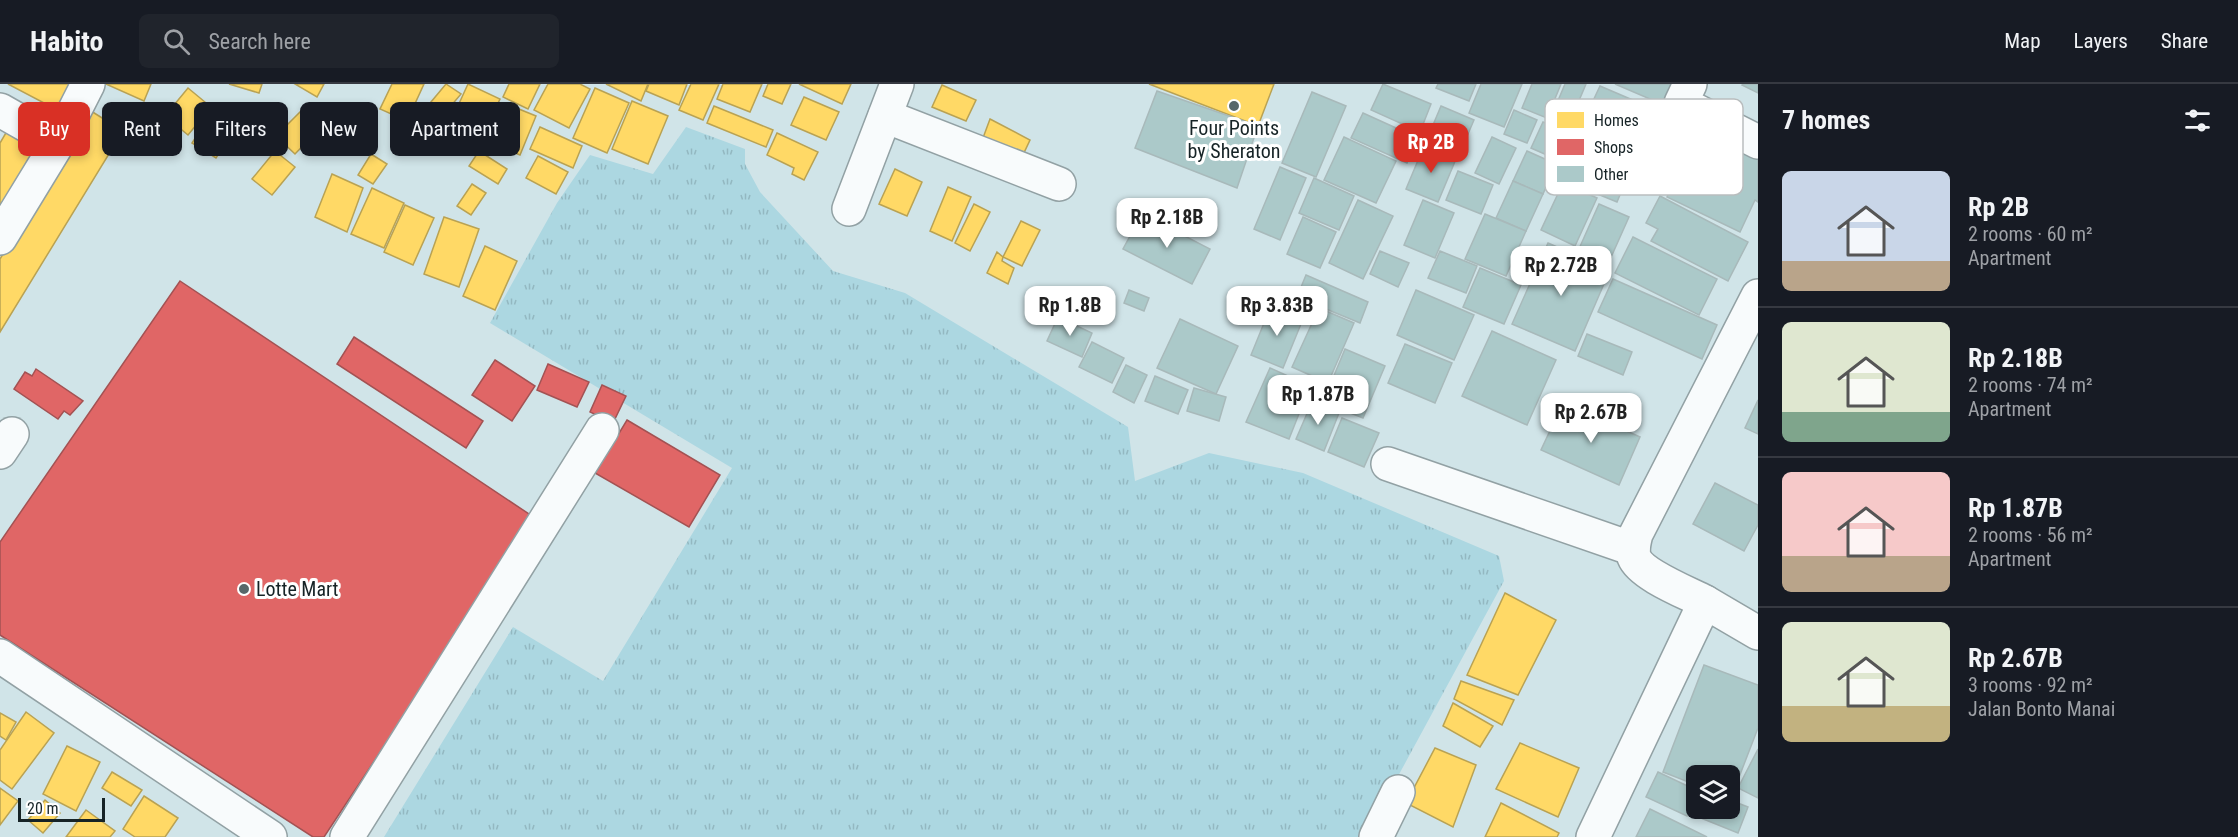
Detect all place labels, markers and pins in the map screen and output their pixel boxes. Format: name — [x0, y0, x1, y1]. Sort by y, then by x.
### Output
marker: Four Points by Sheraton — [1227, 99, 1241, 113]
place label: Four Points by Sheraton — [1188, 116, 1280, 163]
pin: Rp 2B — [1389, 123, 1473, 174]
pin: Rp 2.18B — [1105, 198, 1229, 249]
pin: Rp 2.72B — [1499, 246, 1623, 297]
pin: Rp 1.8B — [1015, 286, 1125, 337]
pin: Rp 3.83B — [1215, 286, 1339, 337]
pin: Rp 1.87B — [1256, 375, 1380, 426]
pin: Rp 2.67B — [1529, 393, 1653, 444]
place label: Lotte Mart — [256, 577, 339, 601]
marker: Lotte Mart — [237, 582, 251, 596]

